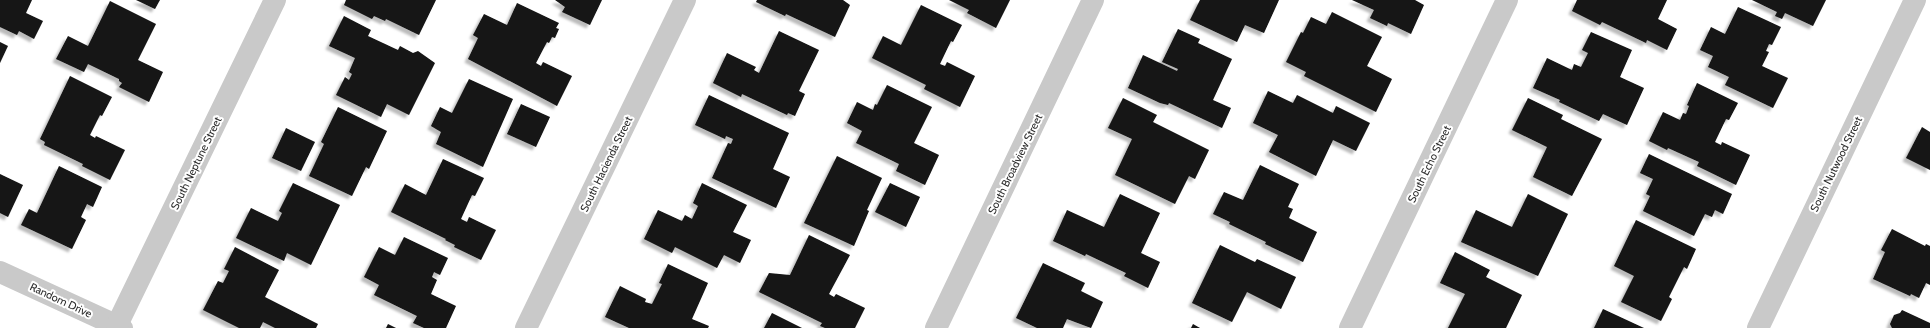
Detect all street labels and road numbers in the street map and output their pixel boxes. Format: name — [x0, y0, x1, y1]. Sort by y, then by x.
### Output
street label: South Broadview Street — [985, 111, 1045, 216]
street label: South Neptune Street — [167, 114, 225, 212]
street label: South Hacienda Street — [577, 114, 635, 214]
street label: South Nutwood Street — [1807, 114, 1865, 214]
street label: South Echo Street — [1404, 123, 1454, 205]
street label: Random Drive — [28, 280, 95, 321]

